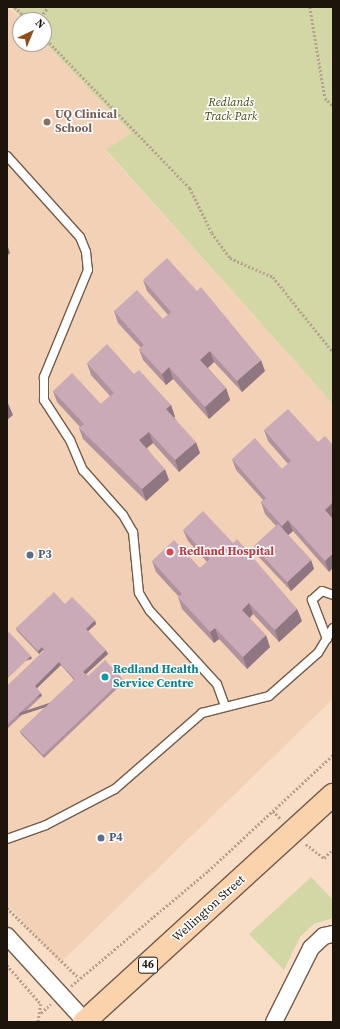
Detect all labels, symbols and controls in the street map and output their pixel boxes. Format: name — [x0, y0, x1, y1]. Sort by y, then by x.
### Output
north arrow — [12, 12, 52, 52]
text: N — [32, 16, 48, 32]
park label: Redlands Track Park — [204, 96, 258, 124]
place label: UQ Clinical School — [55, 108, 117, 136]
marker: UQ Clinical School — [42, 117, 52, 127]
place label: Redland Hospital — [179, 545, 274, 559]
marker: Redland Hospital — [164, 546, 176, 558]
place label: P3 — [38, 548, 52, 562]
marker: P3 — [25, 550, 35, 560]
place label: Redland Health Service Centre — [113, 663, 199, 691]
marker: Redland Health Service Centre — [100, 672, 110, 682]
place label: P4 — [109, 831, 123, 845]
marker: P4 — [96, 833, 106, 843]
street label: Wellington Street — [170, 873, 248, 945]
road number: 46 — [138, 956, 158, 974]

